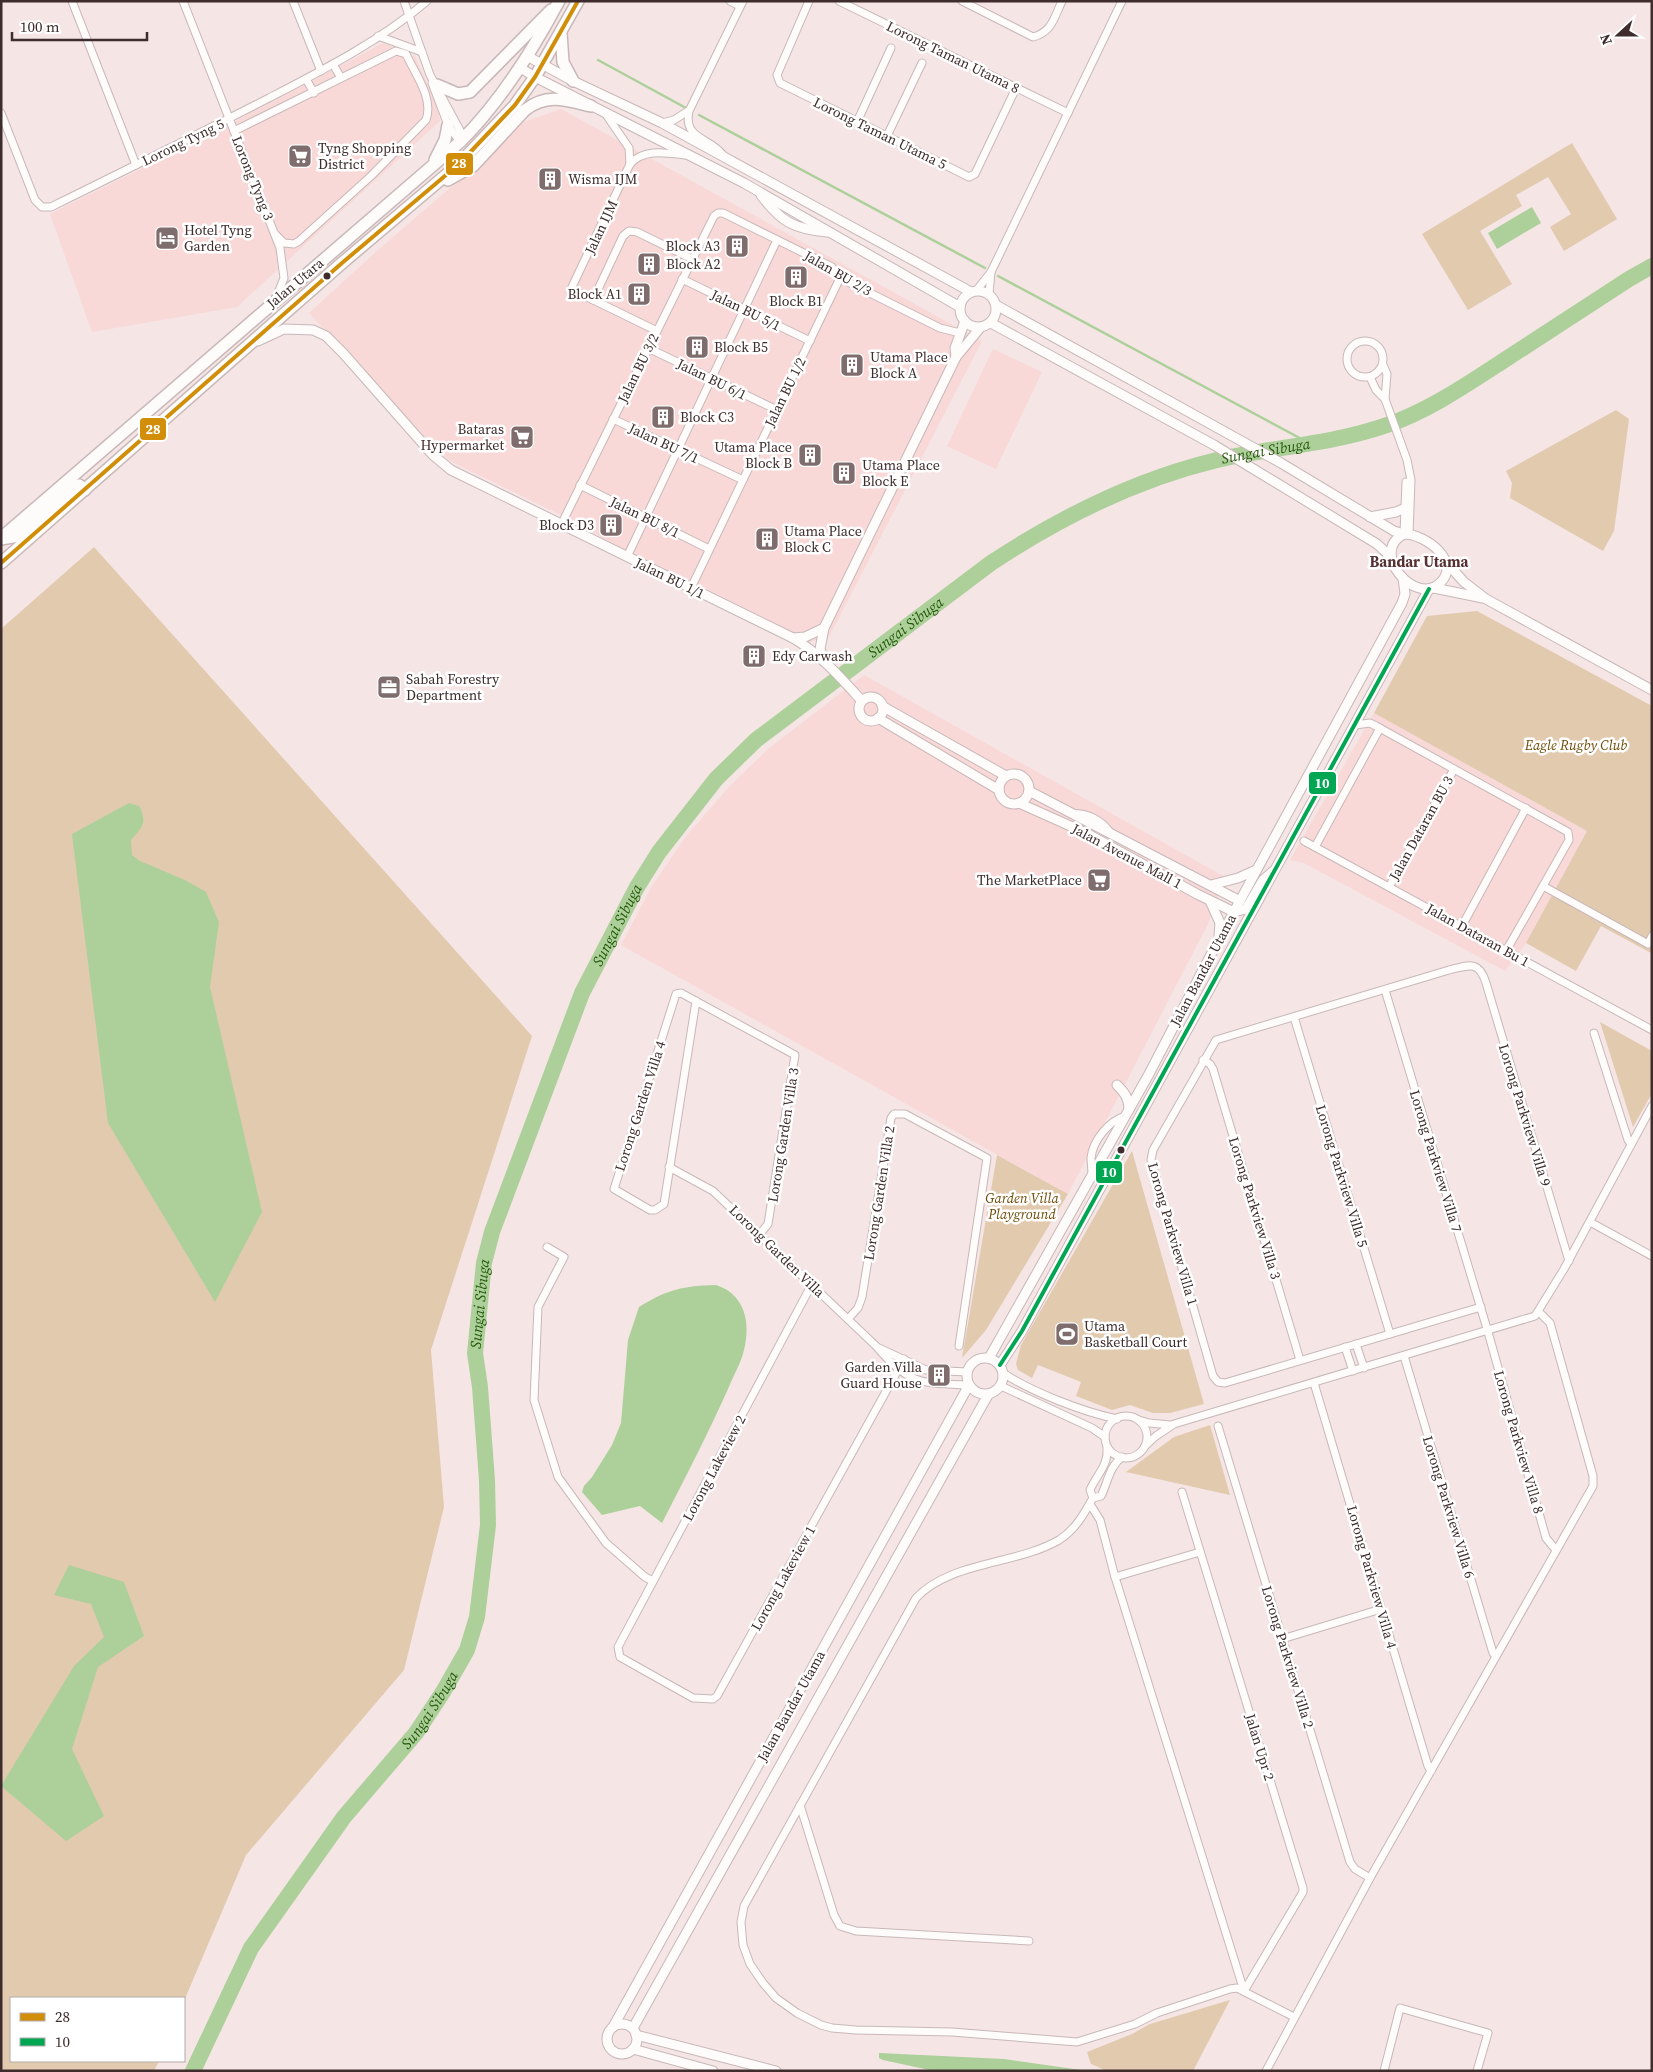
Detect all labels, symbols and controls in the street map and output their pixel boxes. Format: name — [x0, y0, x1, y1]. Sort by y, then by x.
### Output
scale bar — [12, 10, 148, 42]
north arrow — [1593, 10, 1643, 60]
text: 100 m — [20, 16, 60, 37]
street label: Lorong Taman Utama 8 — [883, 16, 1023, 98]
text: N — [1595, 31, 1617, 48]
street label: Lorong Taman Utama 5 — [810, 92, 950, 174]
street label: Lorong Tyng 5 — [138, 113, 228, 171]
street label: Lorong Tyng 3 — [227, 133, 279, 223]
place label: Tyng Shopping District — [318, 138, 411, 174]
supermarket icon: Tyng Shopping District — [287, 143, 313, 169]
line badge: 28 — [445, 152, 474, 176]
text: 28 — [451, 153, 467, 173]
building icon: Wisma IJM — [537, 166, 563, 192]
place label: Wisma IJM — [568, 169, 637, 189]
street label: Jalan IJM — [579, 197, 622, 258]
place label: Hotel Tyng Garden — [184, 220, 252, 256]
hotel icon: Hotel Tyng Garden — [154, 225, 180, 251]
building icon: Block A3 — [724, 233, 750, 259]
place label: Block A3 — [666, 236, 720, 256]
street label: Jalan BU 2/3 — [800, 245, 876, 300]
building icon: Block A2 — [636, 251, 662, 277]
street label: Jalan Utara — [261, 253, 329, 314]
place label: Block A2 — [666, 254, 720, 274]
building icon: Block B1 — [783, 264, 809, 290]
unlabelled marker — [322, 271, 332, 281]
building icon: Block A1 — [626, 281, 652, 307]
place label: Block A1 — [568, 284, 622, 304]
street label: Jalan BU 5/1 — [707, 284, 784, 335]
place label: Block B1 — [769, 291, 823, 311]
street label: Jalan BU 3/2 — [612, 330, 663, 407]
building icon: Block B5 — [684, 334, 710, 360]
place label: Block B5 — [714, 337, 768, 357]
place label: Utama Place Block A — [870, 347, 948, 383]
building icon: Utama Place Block A — [839, 352, 865, 378]
street label: Jalan BU 6/1 — [673, 353, 750, 404]
street label: Jalan BU 1/2 — [759, 354, 810, 431]
building icon: Block C3 — [650, 404, 676, 430]
place label: Block C3 — [680, 407, 734, 427]
line badge: 28 — [139, 417, 167, 441]
street label: Jalan BU 7/1 — [625, 418, 702, 468]
text: 28 — [145, 419, 161, 439]
place label: Bataras Hypermarket — [420, 419, 504, 455]
supermarket icon: Bataras Hypermarket — [509, 424, 535, 450]
water label: Sungai Sibuga — [1219, 433, 1312, 469]
place label: Utama Place Block B — [714, 437, 792, 473]
building icon: Utama Place Block B — [797, 442, 823, 468]
place label: Utama Place Block E — [862, 455, 940, 491]
building icon: Utama Place Block E — [831, 460, 857, 486]
street label: Jalan BU 8/1 — [606, 491, 683, 542]
building icon: Block D3 — [598, 512, 624, 538]
place label: Block D3 — [539, 515, 594, 535]
place label: Utama Place Block C — [784, 521, 862, 557]
building icon: Utama Place Block C — [754, 526, 780, 552]
district label: Bandar Utama — [1369, 551, 1470, 572]
street label: Jalan BU 1/1 — [631, 552, 708, 603]
water label: Sungai Sibuga — [863, 591, 948, 662]
building icon: Edy Carwash — [741, 643, 767, 669]
place label: Edy Carwash — [772, 646, 853, 666]
place label: Sabah Forestry Department — [406, 669, 500, 705]
office icon: Sabah Forestry Department — [376, 674, 402, 700]
park label: Eagle Rugby Club — [1524, 735, 1627, 755]
line badge: 10 — [1308, 771, 1337, 795]
street label: Jalan Dataran BU 3 — [1383, 772, 1458, 885]
text: 10 — [1314, 773, 1330, 793]
street label: Jalan Avenue Mall 1 — [1068, 818, 1186, 894]
supermarket icon: The MarketPlace — [1086, 867, 1112, 893]
place label: The MarketPlace — [977, 870, 1082, 890]
water label: Sungai Sibuga — [587, 880, 647, 969]
street label: Jalan Dataran Bu 1 — [1422, 898, 1533, 972]
street label: Jalan Bandar Utama — [1164, 910, 1241, 1031]
street label: Lorong Garden Villa 4 — [609, 1038, 671, 1174]
street label: Lorong Parkview Villa 9 — [1494, 1041, 1556, 1189]
street label: Lorong Garden Villa 3 — [762, 1066, 804, 1204]
street label: Lorong Parkview Villa 7 — [1405, 1087, 1467, 1235]
street label: Lorong Parkview Villa 5 — [1311, 1102, 1373, 1250]
street label: Lorong Garden Villa 2 — [858, 1124, 900, 1262]
street label: Lorong Parkview Villa 3 — [1224, 1134, 1286, 1282]
unlabelled marker — [1116, 1145, 1126, 1155]
line badge: 10 — [1095, 1160, 1123, 1184]
street label: Lorong Parkview Villa 1 — [1143, 1160, 1203, 1308]
text: 10 — [1101, 1162, 1117, 1182]
park label: Garden Villa Playground — [985, 1188, 1059, 1224]
street label: Lorong Garden Villa — [725, 1200, 830, 1302]
water label: Sungai Sibuga — [465, 1256, 495, 1349]
place label: Utama Basketball Court — [1084, 1316, 1187, 1352]
sports icon: Utama Basketball Court — [1054, 1321, 1080, 1347]
place label: Garden Villa Guard House — [841, 1357, 923, 1393]
building icon: Garden Villa Guard House — [926, 1362, 952, 1388]
street label: Lorong Parkview Villa 8 — [1489, 1368, 1549, 1516]
street label: Lorong Lakeview 2 — [678, 1411, 750, 1525]
street label: Lorong Parkview Villa 6 — [1418, 1433, 1480, 1581]
street label: Lorong Parkview Villa 4 — [1342, 1503, 1402, 1651]
street label: Lorong Lakeview 1 — [746, 1522, 820, 1634]
street label: Lorong Parkview Villa 2 — [1257, 1583, 1319, 1731]
street label: Jalan Bandar Utama — [752, 1646, 830, 1766]
water label: Sungai Sibuga — [396, 1667, 463, 1753]
street label: Jalan Upr 2 — [1240, 1710, 1280, 1783]
legend — [10, 1997, 185, 2062]
text: 28 — [55, 2006, 70, 2027]
text: 10 — [55, 2031, 70, 2052]

